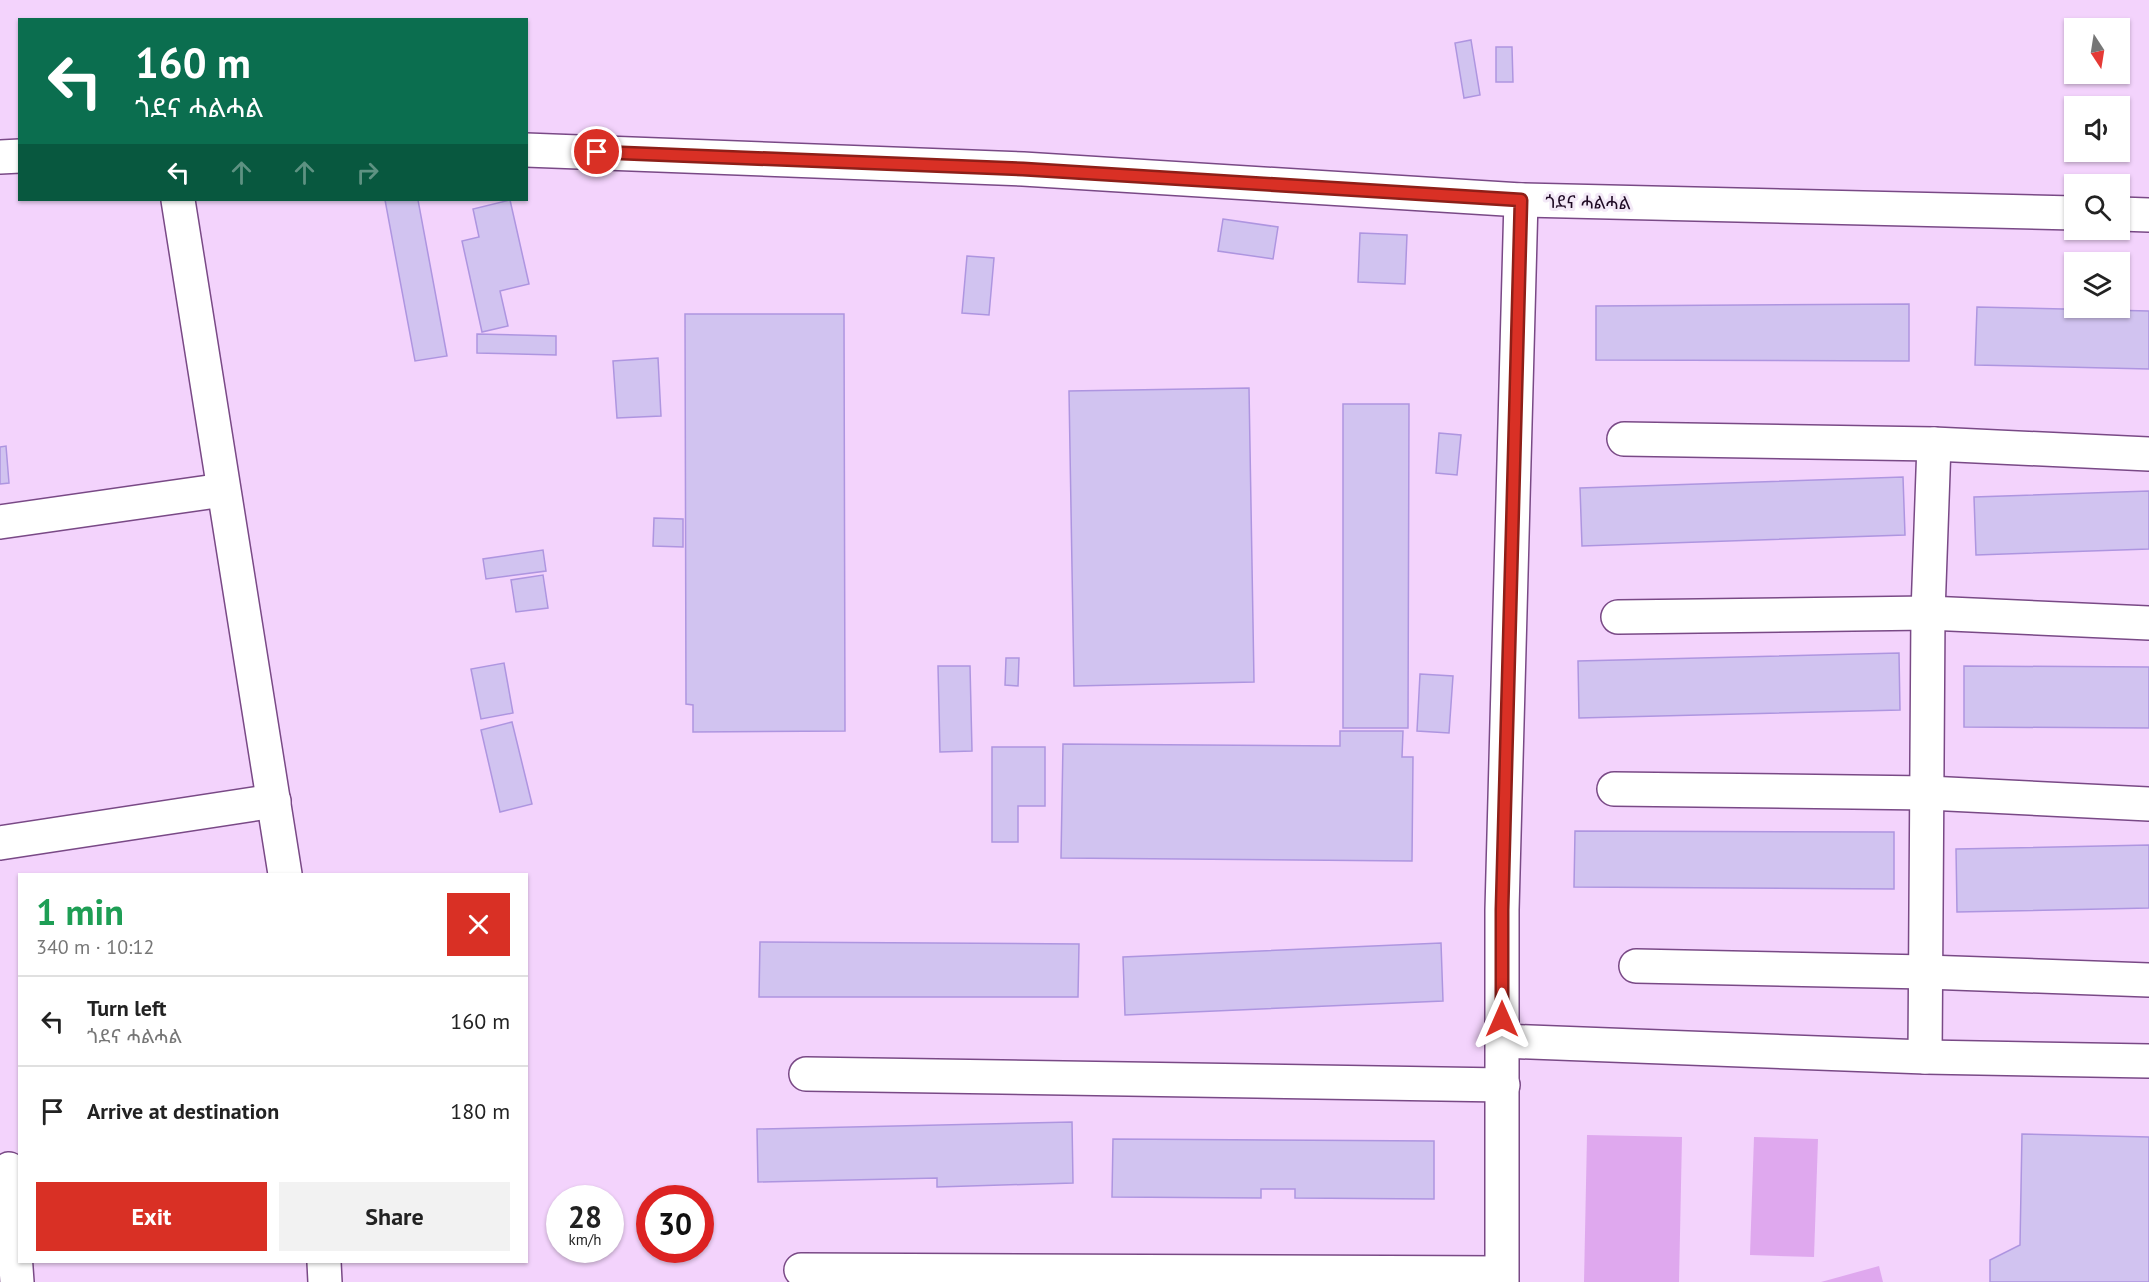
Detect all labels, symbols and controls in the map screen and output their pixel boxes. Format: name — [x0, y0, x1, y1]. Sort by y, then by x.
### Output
north arrow — [2064, 18, 2130, 84]
map controls — [2064, 18, 2130, 318]
text: 160 m — [135, 35, 251, 90]
icon: left — [36, 42, 114, 120]
text: ጎደና ሓልሓል — [135, 90, 263, 124]
button: sound — [2064, 96, 2130, 162]
pin — [571, 126, 622, 177]
icon: arrive — [580, 135, 613, 168]
icon: left — [162, 156, 195, 189]
icon: ahead — [225, 156, 258, 189]
icon: ahead — [288, 156, 321, 189]
icon: right — [351, 156, 384, 189]
button: search — [2064, 174, 2130, 240]
street label: ጎደና ሓልሓል — [1545, 190, 1631, 214]
button: layers — [2064, 252, 2130, 318]
text: 1 min — [36, 888, 124, 935]
button: close — [447, 893, 510, 956]
text: 340 m · 10:12 — [36, 934, 154, 960]
position arrow — [1470, 987, 1534, 1051]
text: Turn left — [87, 994, 167, 1022]
icon: left — [36, 1005, 69, 1038]
text: 160 m — [450, 1007, 510, 1035]
text: ጎደና ሓልሓል — [87, 1023, 182, 1049]
icon: arrive — [36, 1095, 69, 1128]
text: Arrive at destination — [87, 1097, 279, 1125]
text: 180 m — [450, 1097, 510, 1125]
button: Exit — [36, 1182, 267, 1251]
button: Share — [279, 1182, 510, 1251]
speed limit sign: 30 — [636, 1185, 714, 1263]
text: 28 — [568, 1197, 602, 1236]
text: km/h — [569, 1230, 601, 1249]

